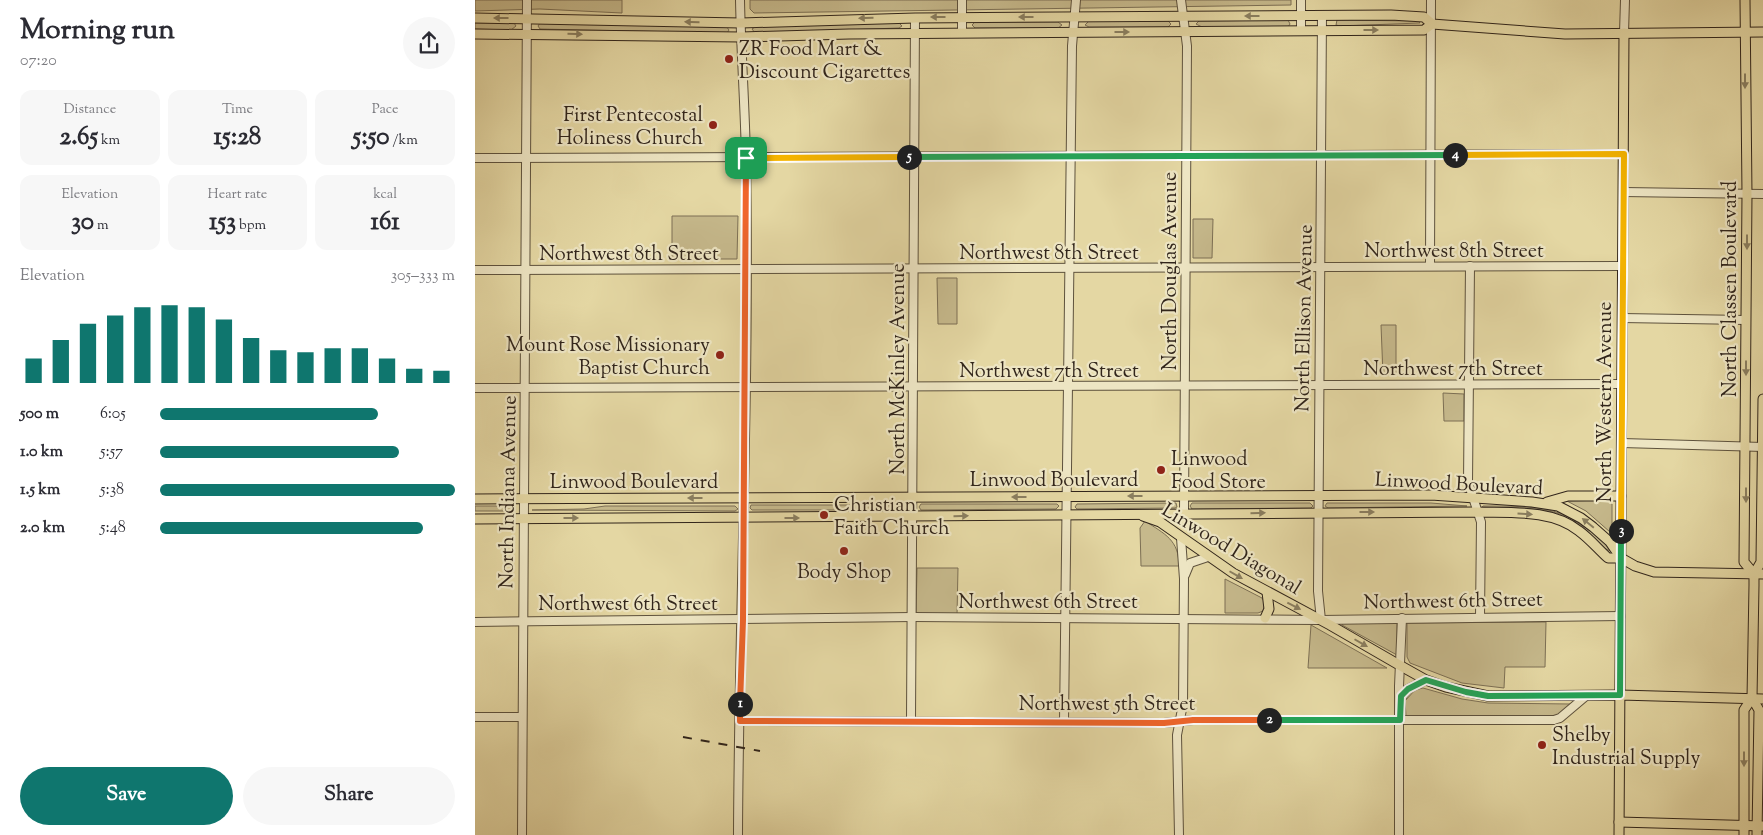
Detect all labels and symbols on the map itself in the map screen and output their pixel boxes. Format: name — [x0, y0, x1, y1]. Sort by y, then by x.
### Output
one-way arrow — [1244, 12, 1260, 20]
one-way arrow — [1018, 13, 1034, 21]
one-way arrow — [493, 14, 509, 22]
one-way arrow — [930, 14, 946, 22]
one-way arrow — [858, 15, 874, 23]
one-way arrow — [684, 18, 700, 26]
one-way arrow — [1363, 26, 1379, 34]
one-way arrow — [1114, 28, 1130, 36]
one-way arrow — [568, 30, 584, 38]
place label: ZR Food Mart & Discount Cigarettes — [739, 36, 910, 88]
marker: ZR Food Mart & Discount Cigarettes — [723, 53, 735, 65]
one-way arrow — [1741, 74, 1749, 90]
place label: First Pentecostal Holiness Church — [557, 102, 703, 154]
marker: First Pentecostal Holiness Church — [707, 119, 719, 131]
pin — [725, 137, 767, 179]
pin: 4 — [1443, 142, 1467, 168]
pin: 5 — [897, 144, 921, 170]
street label: North Douglas Avenue — [1157, 172, 1186, 370]
street label: North Classen Boulevard — [1717, 181, 1746, 397]
street label: North Ellison Avenue — [1289, 224, 1322, 412]
one-way arrow — [1743, 235, 1751, 251]
street label: Northwest 8th Street — [1364, 238, 1544, 267]
street label: Northwest 8th Street — [959, 240, 1139, 269]
street label: Northwest 8th Street — [539, 241, 719, 270]
street label: North McKinley Avenue — [885, 263, 914, 475]
street label: North Western Avenue — [1592, 302, 1621, 502]
place label: Mount Rose Missionary Baptist Church — [506, 332, 710, 384]
marker: Mount Rose Missionary Baptist Church — [714, 349, 726, 361]
street label: Northwest 7th Street — [1363, 356, 1543, 385]
street label: Northwest 7th Street — [959, 358, 1139, 387]
one-way arrow — [1742, 361, 1750, 377]
street label: North Indiana Avenue — [493, 395, 526, 589]
place label: Linwood Food Store — [1171, 446, 1266, 498]
marker: Linwood Food Store — [1155, 464, 1167, 476]
street label: Linwood Boulevard — [970, 467, 1138, 496]
street label: Linwood Boulevard — [1374, 467, 1544, 504]
street label: Linwood Boulevard — [550, 469, 718, 498]
one-way arrow — [1742, 487, 1750, 503]
place label: Christian Faith Church — [834, 492, 950, 544]
one-way arrow — [1127, 492, 1143, 500]
one-way arrow — [1011, 493, 1027, 501]
one-way arrow — [687, 494, 703, 502]
street label: Linwood Diagonal — [1155, 497, 1306, 604]
one-way arrow — [1251, 508, 1267, 516]
one-way arrow — [1360, 508, 1376, 516]
marker: Christian Faith Church — [818, 509, 830, 521]
one-way arrow — [1518, 511, 1534, 519]
one-way arrow — [954, 512, 970, 520]
one-way arrow — [563, 514, 579, 522]
one-way arrow — [784, 514, 800, 522]
one-way arrow — [1581, 517, 1594, 528]
pin: 3 — [1609, 518, 1633, 544]
marker: Body Shop — [838, 545, 850, 557]
place label: Body Shop — [797, 559, 891, 588]
one-way arrow — [1229, 571, 1244, 579]
street label: Northwest 6th Street — [1363, 586, 1543, 619]
street label: Northwest 6th Street — [958, 589, 1138, 618]
street label: Northwest 6th Street — [538, 591, 718, 620]
one-way arrow — [1287, 602, 1301, 610]
one-way arrow — [1353, 639, 1368, 647]
street label: Northwest 5th Street — [1019, 691, 1195, 720]
pin: 1 — [727, 692, 753, 716]
pin: 2 — [1257, 708, 1281, 732]
place label: Shelby Industrial Supply — [1552, 722, 1700, 774]
marker: Shelby Industrial Supply — [1536, 739, 1548, 751]
one-way arrow — [1740, 751, 1748, 767]

